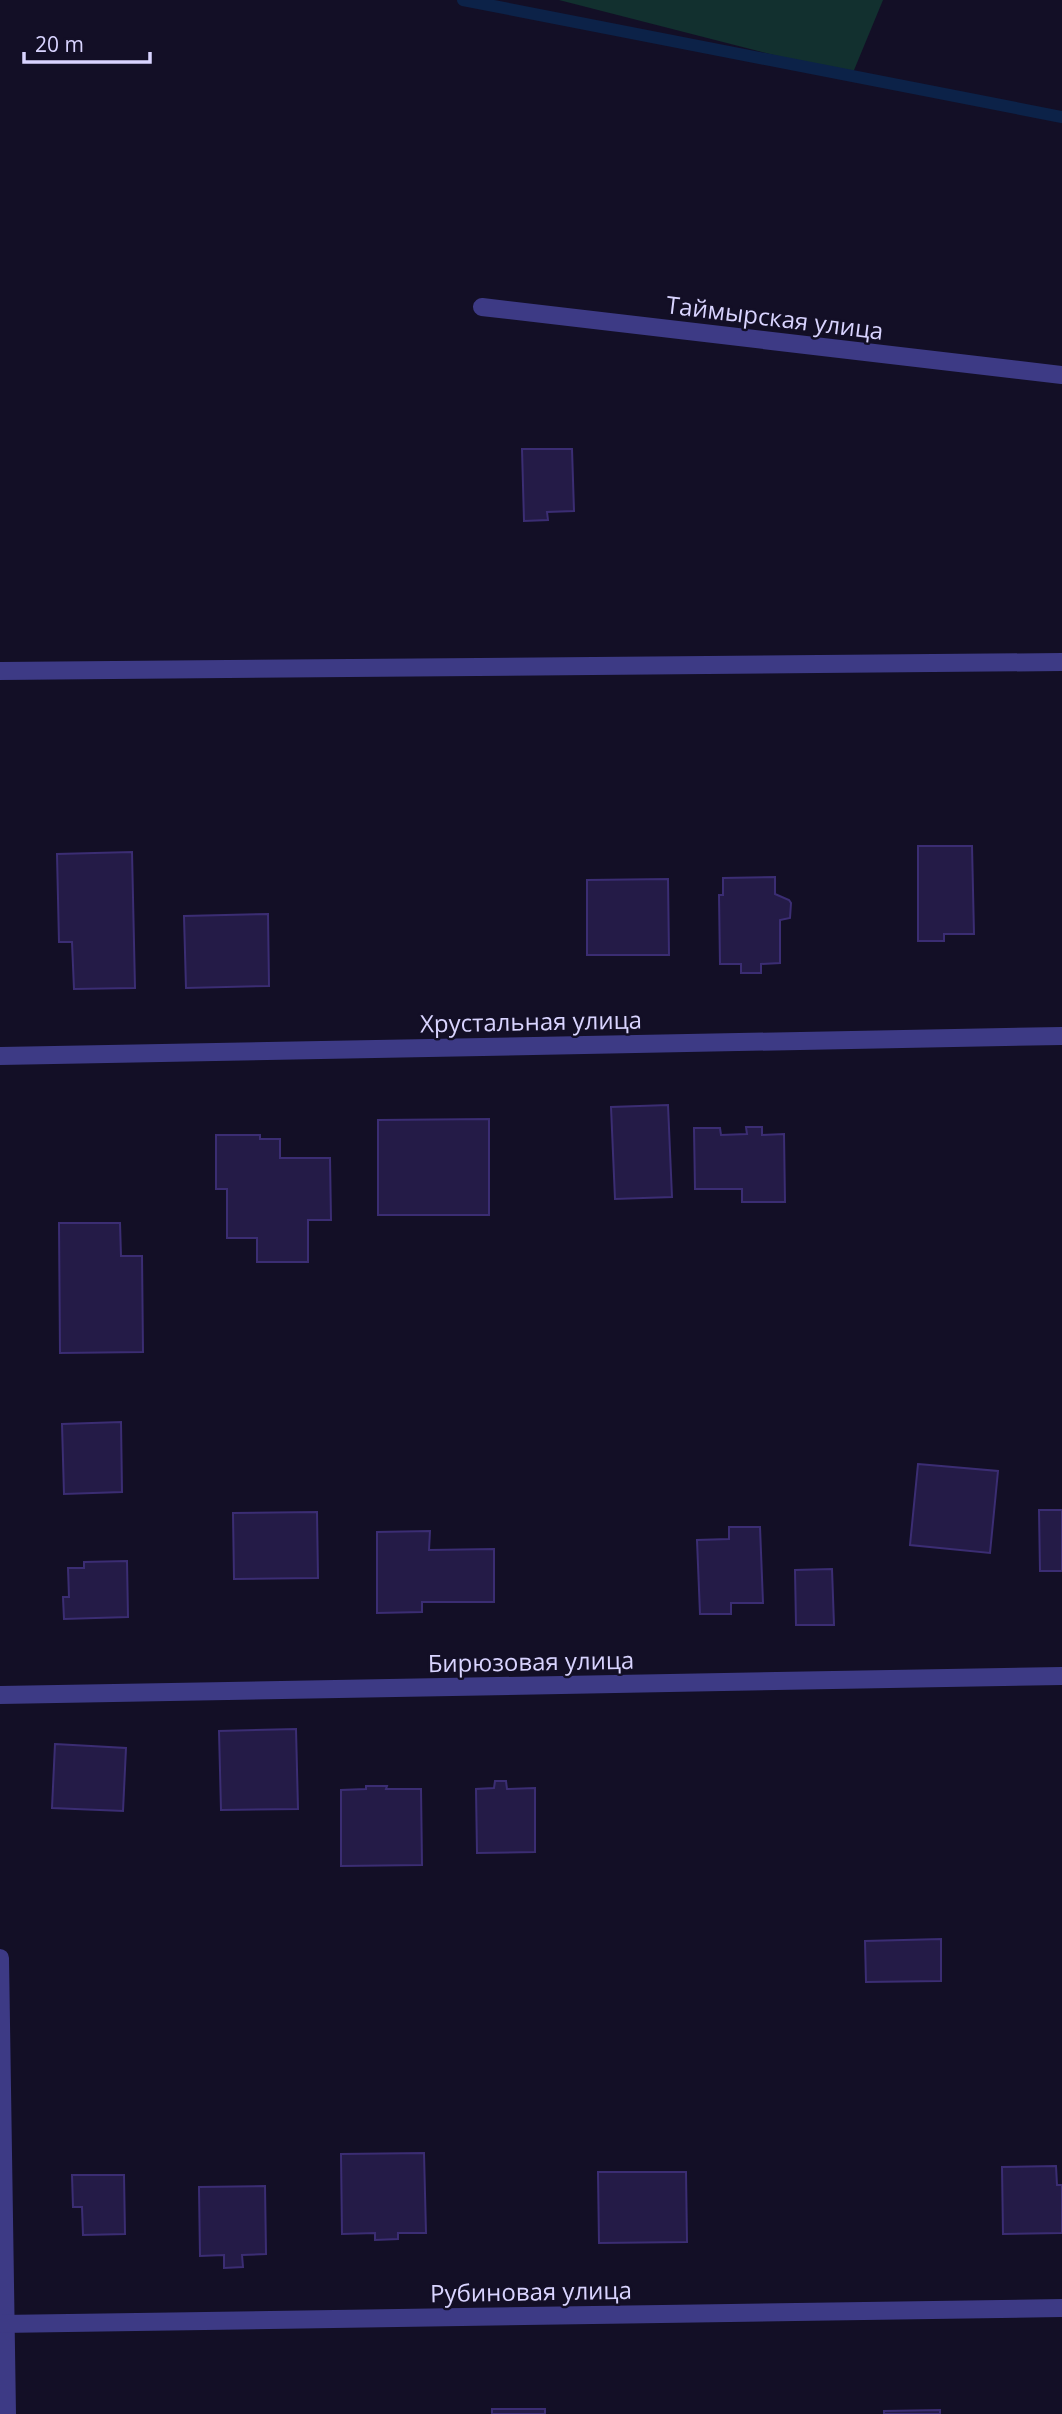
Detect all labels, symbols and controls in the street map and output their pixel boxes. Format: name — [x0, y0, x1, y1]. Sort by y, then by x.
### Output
scale bar — [24, 21, 150, 65]
text: 20 m — [35, 30, 84, 58]
street label: Таймырская улица — [664, 287, 886, 347]
street label: Хрустальная улица — [420, 1003, 642, 1039]
street label: Бирюзовая улица — [427, 1643, 635, 1679]
street label: Рубиновая улица — [430, 2273, 632, 2309]

